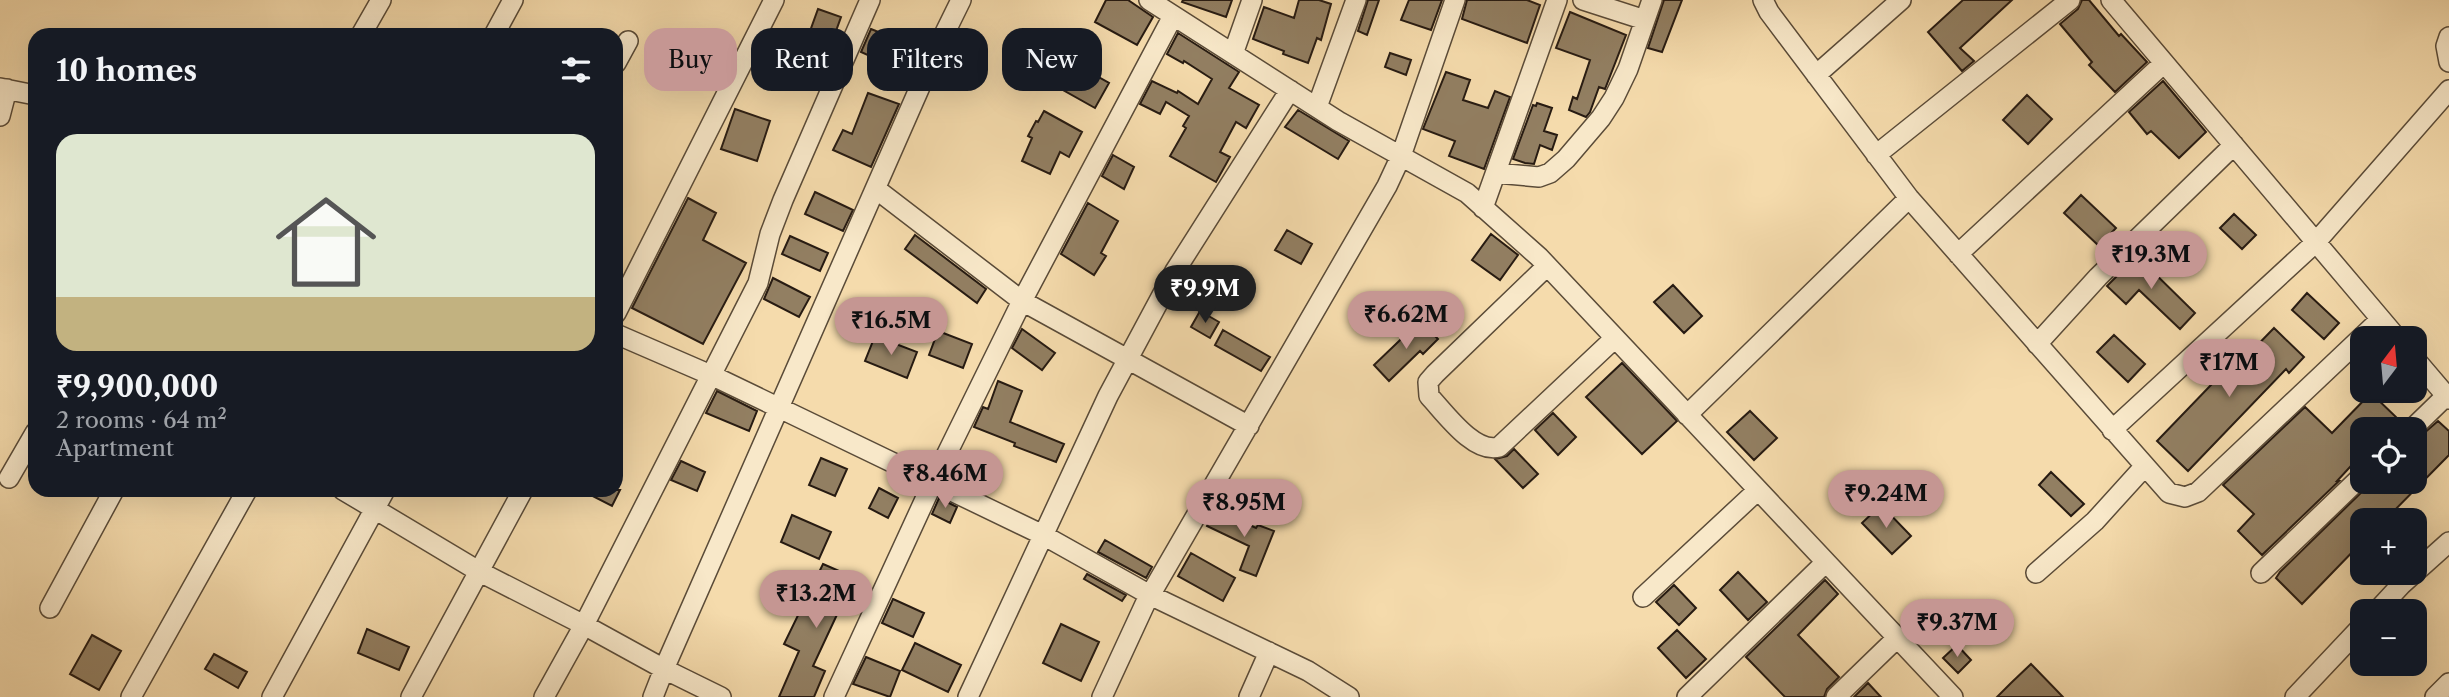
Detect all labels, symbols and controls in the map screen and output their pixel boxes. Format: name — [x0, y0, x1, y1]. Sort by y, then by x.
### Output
chip: Buy — [644, 28, 737, 91]
chip: Rent — [751, 28, 853, 91]
chip: Filters — [867, 28, 988, 91]
chip: New — [1002, 28, 1102, 91]
icon: filters — [557, 51, 595, 89]
text: 10 homes — [56, 52, 197, 89]
icon: home — [263, 179, 389, 305]
pin: ₹19.3M — [2094, 232, 2208, 291]
text: ₹19.3M — [2111, 240, 2191, 268]
pin: ₹9.9M — [1156, 266, 1254, 325]
text: ₹9.9M — [1170, 274, 1240, 302]
pin: ₹6.62M — [1349, 292, 1463, 351]
pin: ₹16.5M — [834, 298, 948, 357]
text: ₹6.62M — [1363, 300, 1449, 328]
text: ₹16.5M — [851, 306, 931, 334]
north arrow — [2350, 326, 2427, 402]
map controls — [2350, 326, 2427, 676]
pin: ₹17M — [2188, 340, 2270, 399]
text: ₹17M — [2199, 348, 2259, 376]
text: ₹9,900,000 — [56, 368, 218, 405]
text: 2 rooms · 64 m² — [56, 406, 227, 434]
button: locate — [2350, 417, 2427, 494]
text: Apartment — [56, 434, 174, 462]
pin: ₹8.46M — [888, 450, 1002, 510]
text: ₹8.46M — [902, 459, 988, 487]
pin: ₹9.24M — [1829, 470, 1943, 530]
text: ₹9.24M — [1844, 479, 1928, 507]
pin: ₹8.95M — [1187, 480, 1301, 539]
text: ₹8.95M — [1202, 488, 1286, 516]
button: + — [2350, 508, 2427, 585]
pin: ₹13.2M — [759, 570, 873, 630]
text: ₹13.2M — [776, 579, 856, 607]
button: − — [2350, 599, 2427, 676]
pin: ₹9.37M — [1900, 600, 2014, 659]
text: ₹9.37M — [1916, 608, 1998, 636]

